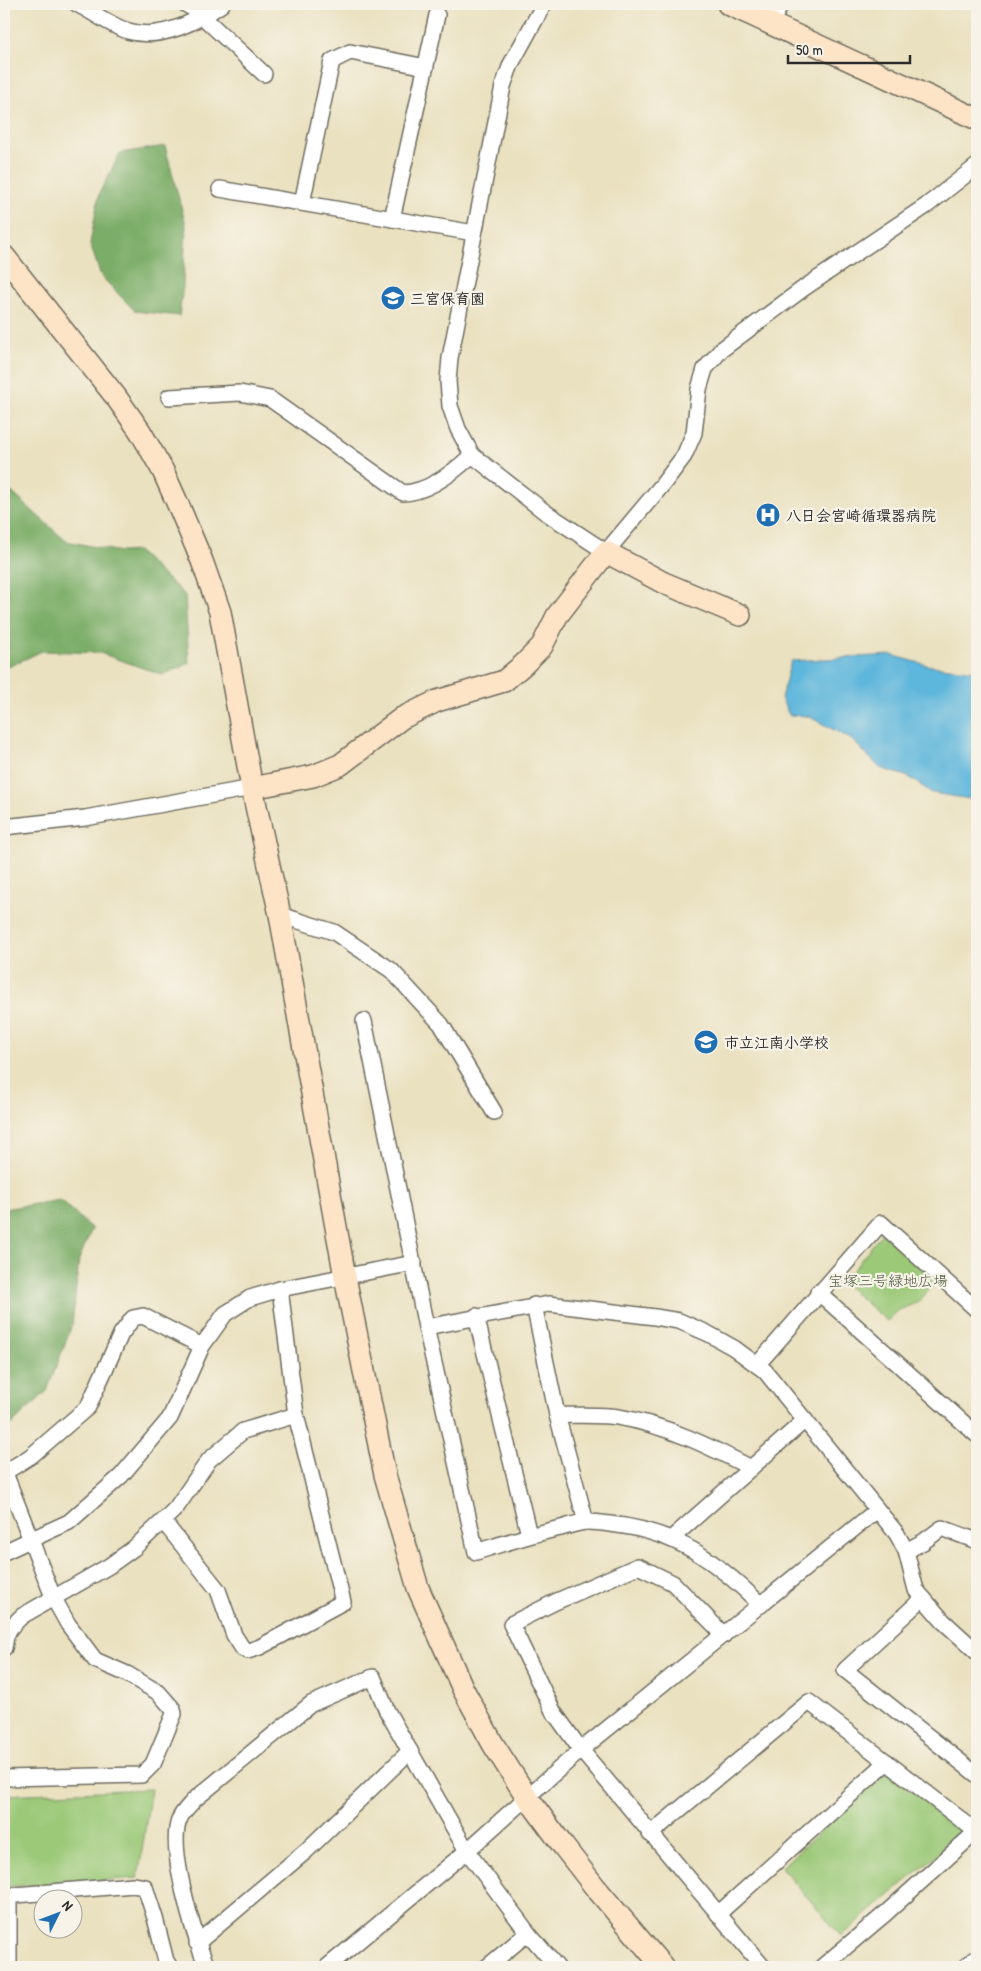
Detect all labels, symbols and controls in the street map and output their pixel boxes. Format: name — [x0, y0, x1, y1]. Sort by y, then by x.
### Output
scale bar — [788, 32, 911, 64]
text: 50 m — [796, 39, 823, 60]
school or university icon: 三宮保育園 — [380, 285, 406, 311]
place label: 三宮保育園 — [410, 288, 485, 309]
hospital icon: 八日会宮崎循環器病院 — [755, 502, 781, 528]
place label: 八日会宮崎循環器病院 — [786, 505, 936, 526]
school or university icon: 市立江南小学校 — [693, 1029, 719, 1055]
place label: 市立江南小学校 — [724, 1032, 829, 1053]
park label: 宝塚三号緑地広場 — [828, 1270, 948, 1291]
north arrow — [32, 1888, 82, 1938]
text: N — [58, 1896, 78, 1914]

